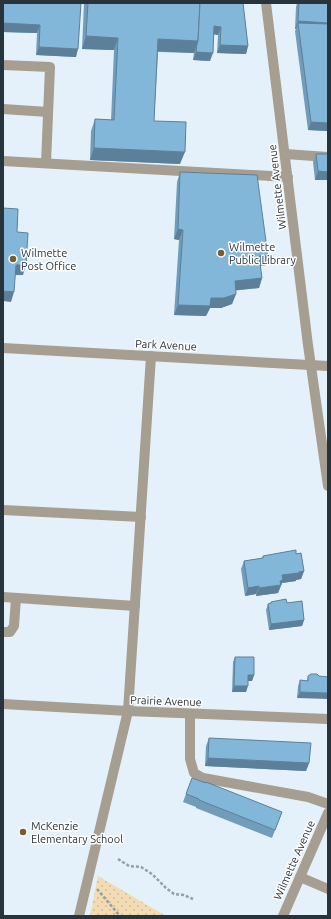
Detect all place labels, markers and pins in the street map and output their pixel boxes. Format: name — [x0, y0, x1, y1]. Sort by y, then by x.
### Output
place label: Wilmette Public Library — [229, 241, 296, 266]
place label: Wilmette Post Office — [21, 247, 76, 272]
marker: Wilmette Public Library — [216, 248, 226, 258]
marker: Wilmette Post Office — [8, 254, 18, 264]
place label: McKenzie Elementary School — [31, 820, 123, 845]
marker: McKenzie Elementary School — [18, 827, 28, 837]

